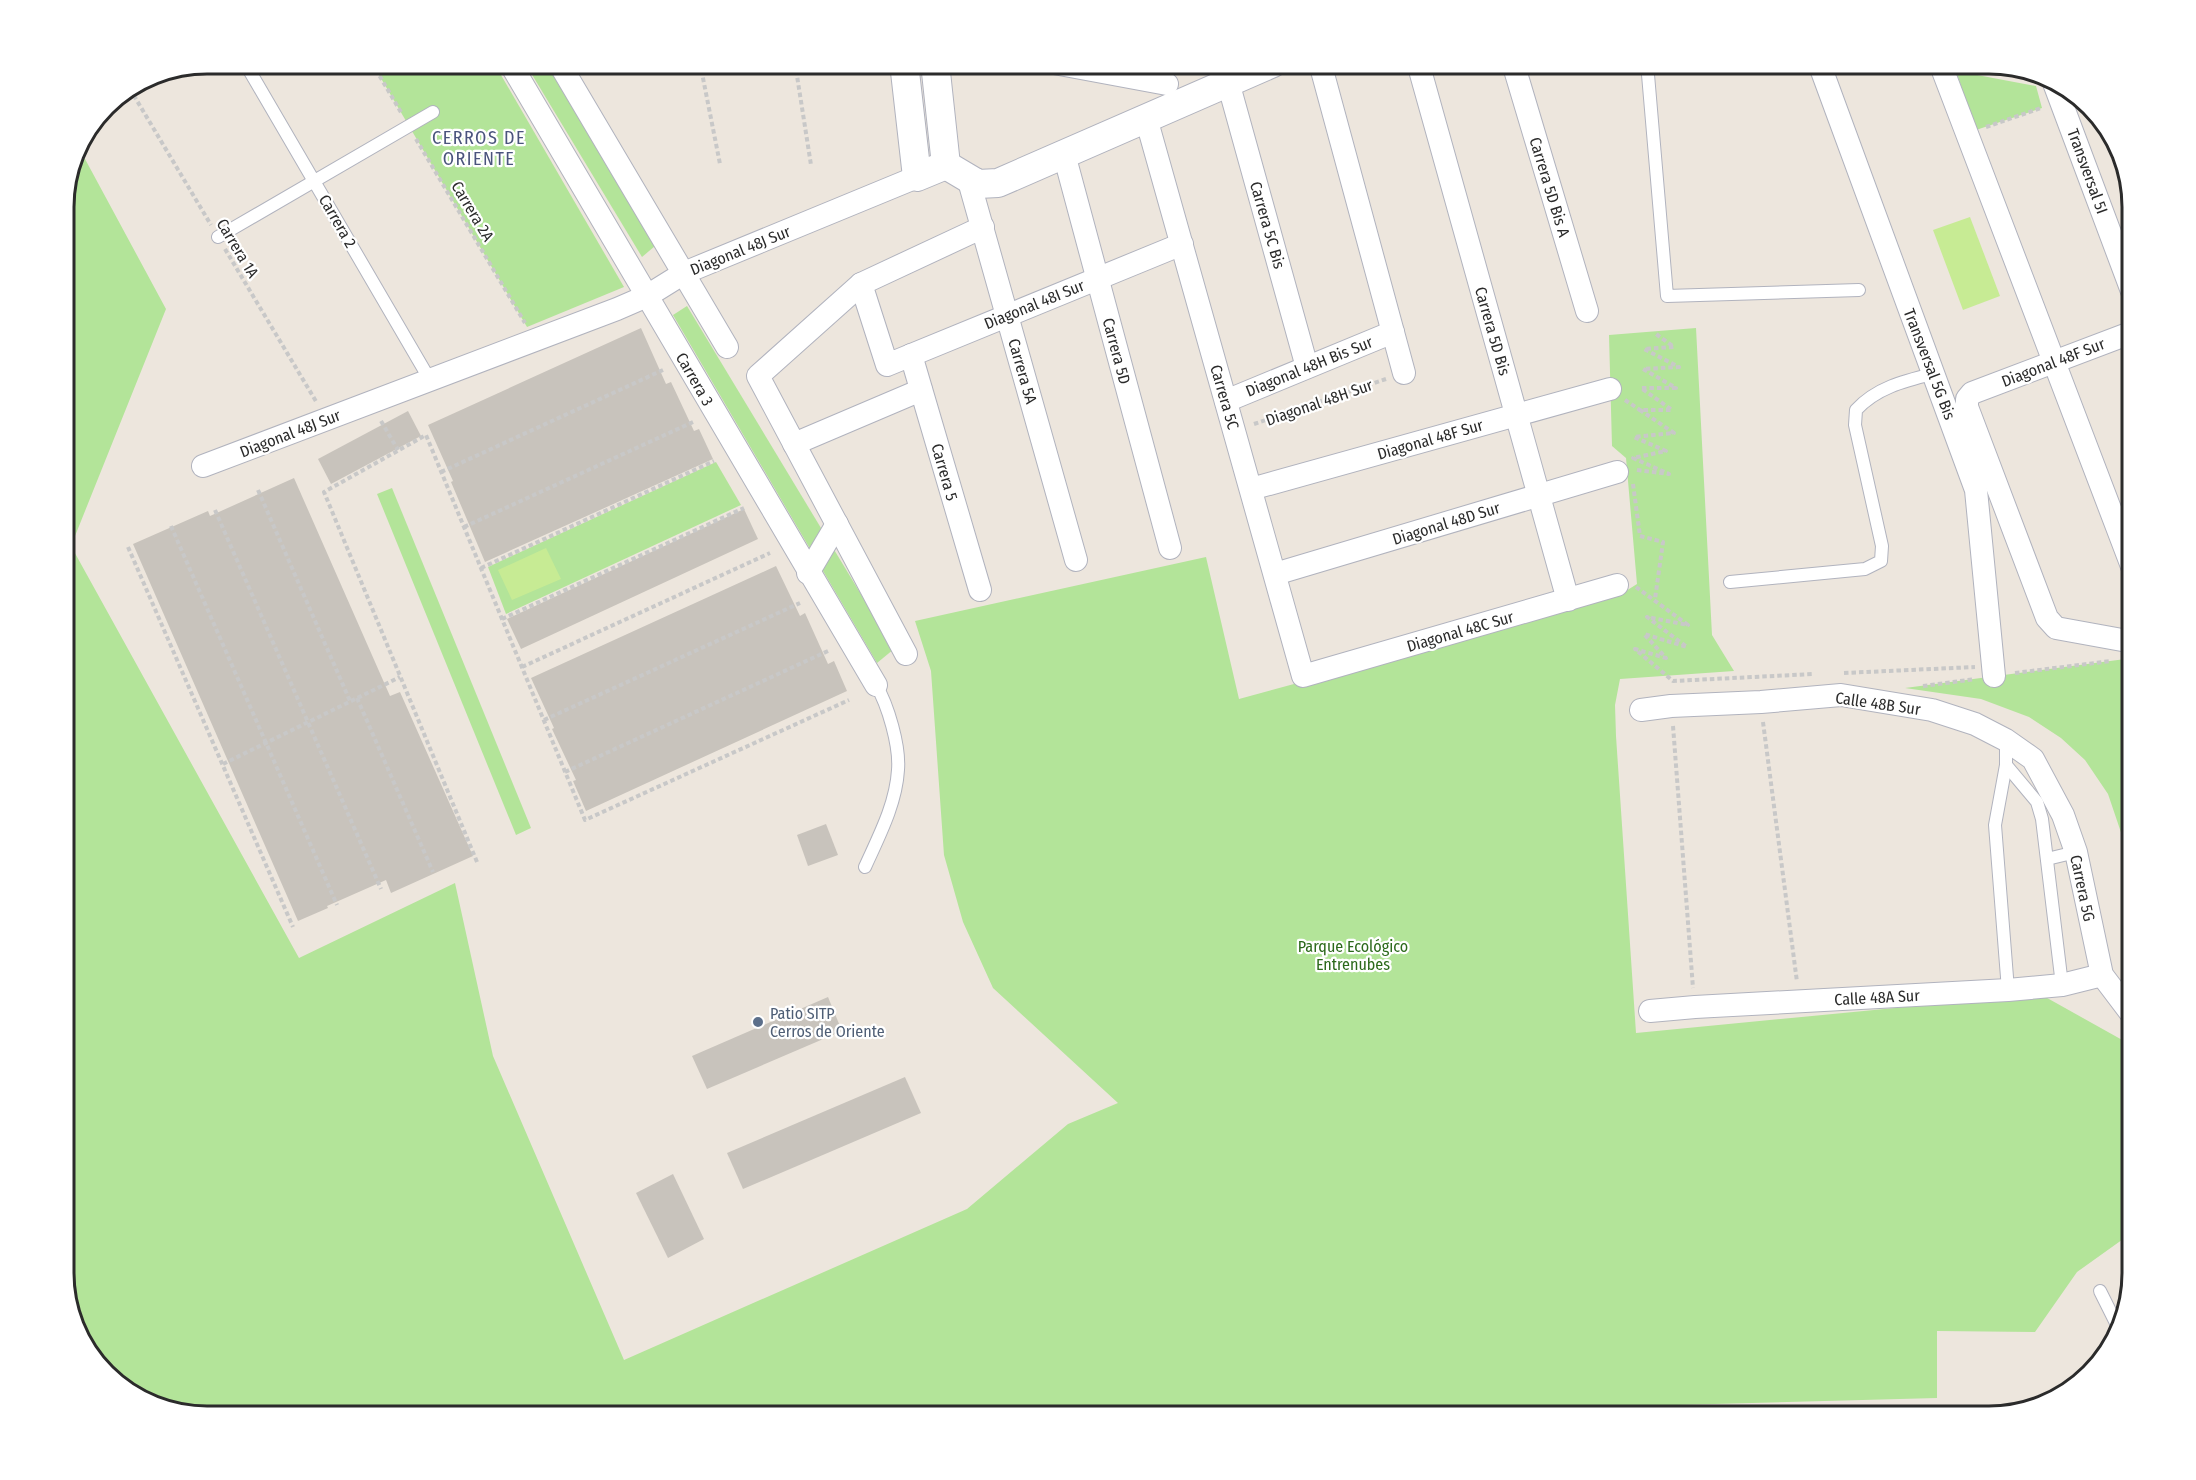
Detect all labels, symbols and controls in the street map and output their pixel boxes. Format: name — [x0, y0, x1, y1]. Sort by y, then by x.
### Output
street label: Transversal 5I — [2063, 126, 2112, 216]
district label: CERROS DE ORIENTE — [432, 127, 526, 170]
street label: Carrera 5D Bis A — [1525, 135, 1574, 240]
street label: Carrera 2A — [447, 178, 498, 245]
street label: Carrera 5C Bis — [1246, 179, 1289, 271]
street label: Carrera 2 — [315, 191, 360, 251]
street label: Carrera 1A — [212, 215, 263, 282]
street label: Diagonal 48J Sur — [687, 222, 793, 279]
street label: Diagonal 48I Sur — [981, 276, 1087, 333]
street label: Carrera 5D Bis — [1471, 285, 1514, 378]
street label: Transversal 5G Bis — [1900, 306, 1960, 423]
street label: Carrera 5D — [1099, 316, 1134, 386]
street label: Diagonal 48H Bis Sur — [1243, 332, 1376, 401]
street label: Diagonal 48F Sur — [1999, 334, 2108, 391]
street label: Carrera 5A — [1004, 336, 1041, 406]
street label: Carrera 3 — [672, 349, 717, 409]
street label: Carrera 5C — [1206, 363, 1243, 432]
street label: Diagonal 48H Sur — [1263, 375, 1376, 430]
street label: Diagonal 48J Sur — [237, 405, 344, 461]
street label: Diagonal 48F Sur — [1375, 415, 1486, 464]
street label: Carrera 5 — [927, 441, 962, 503]
street label: Diagonal 48D Sur — [1390, 498, 1503, 549]
street label: Diagonal 48C Sur — [1404, 607, 1516, 656]
street label: Calle 48B Sur — [1834, 688, 1922, 719]
street label: Carrera 5G — [2066, 853, 2099, 923]
park label: Parque Ecológico Entrenubes — [1298, 937, 1408, 974]
street label: Calle 48A Sur — [1834, 986, 1921, 1009]
place label: Patio SITP Cerros de Oriente — [770, 1004, 885, 1041]
marker: Patio SITP Cerros de Oriente — [751, 1015, 765, 1029]

